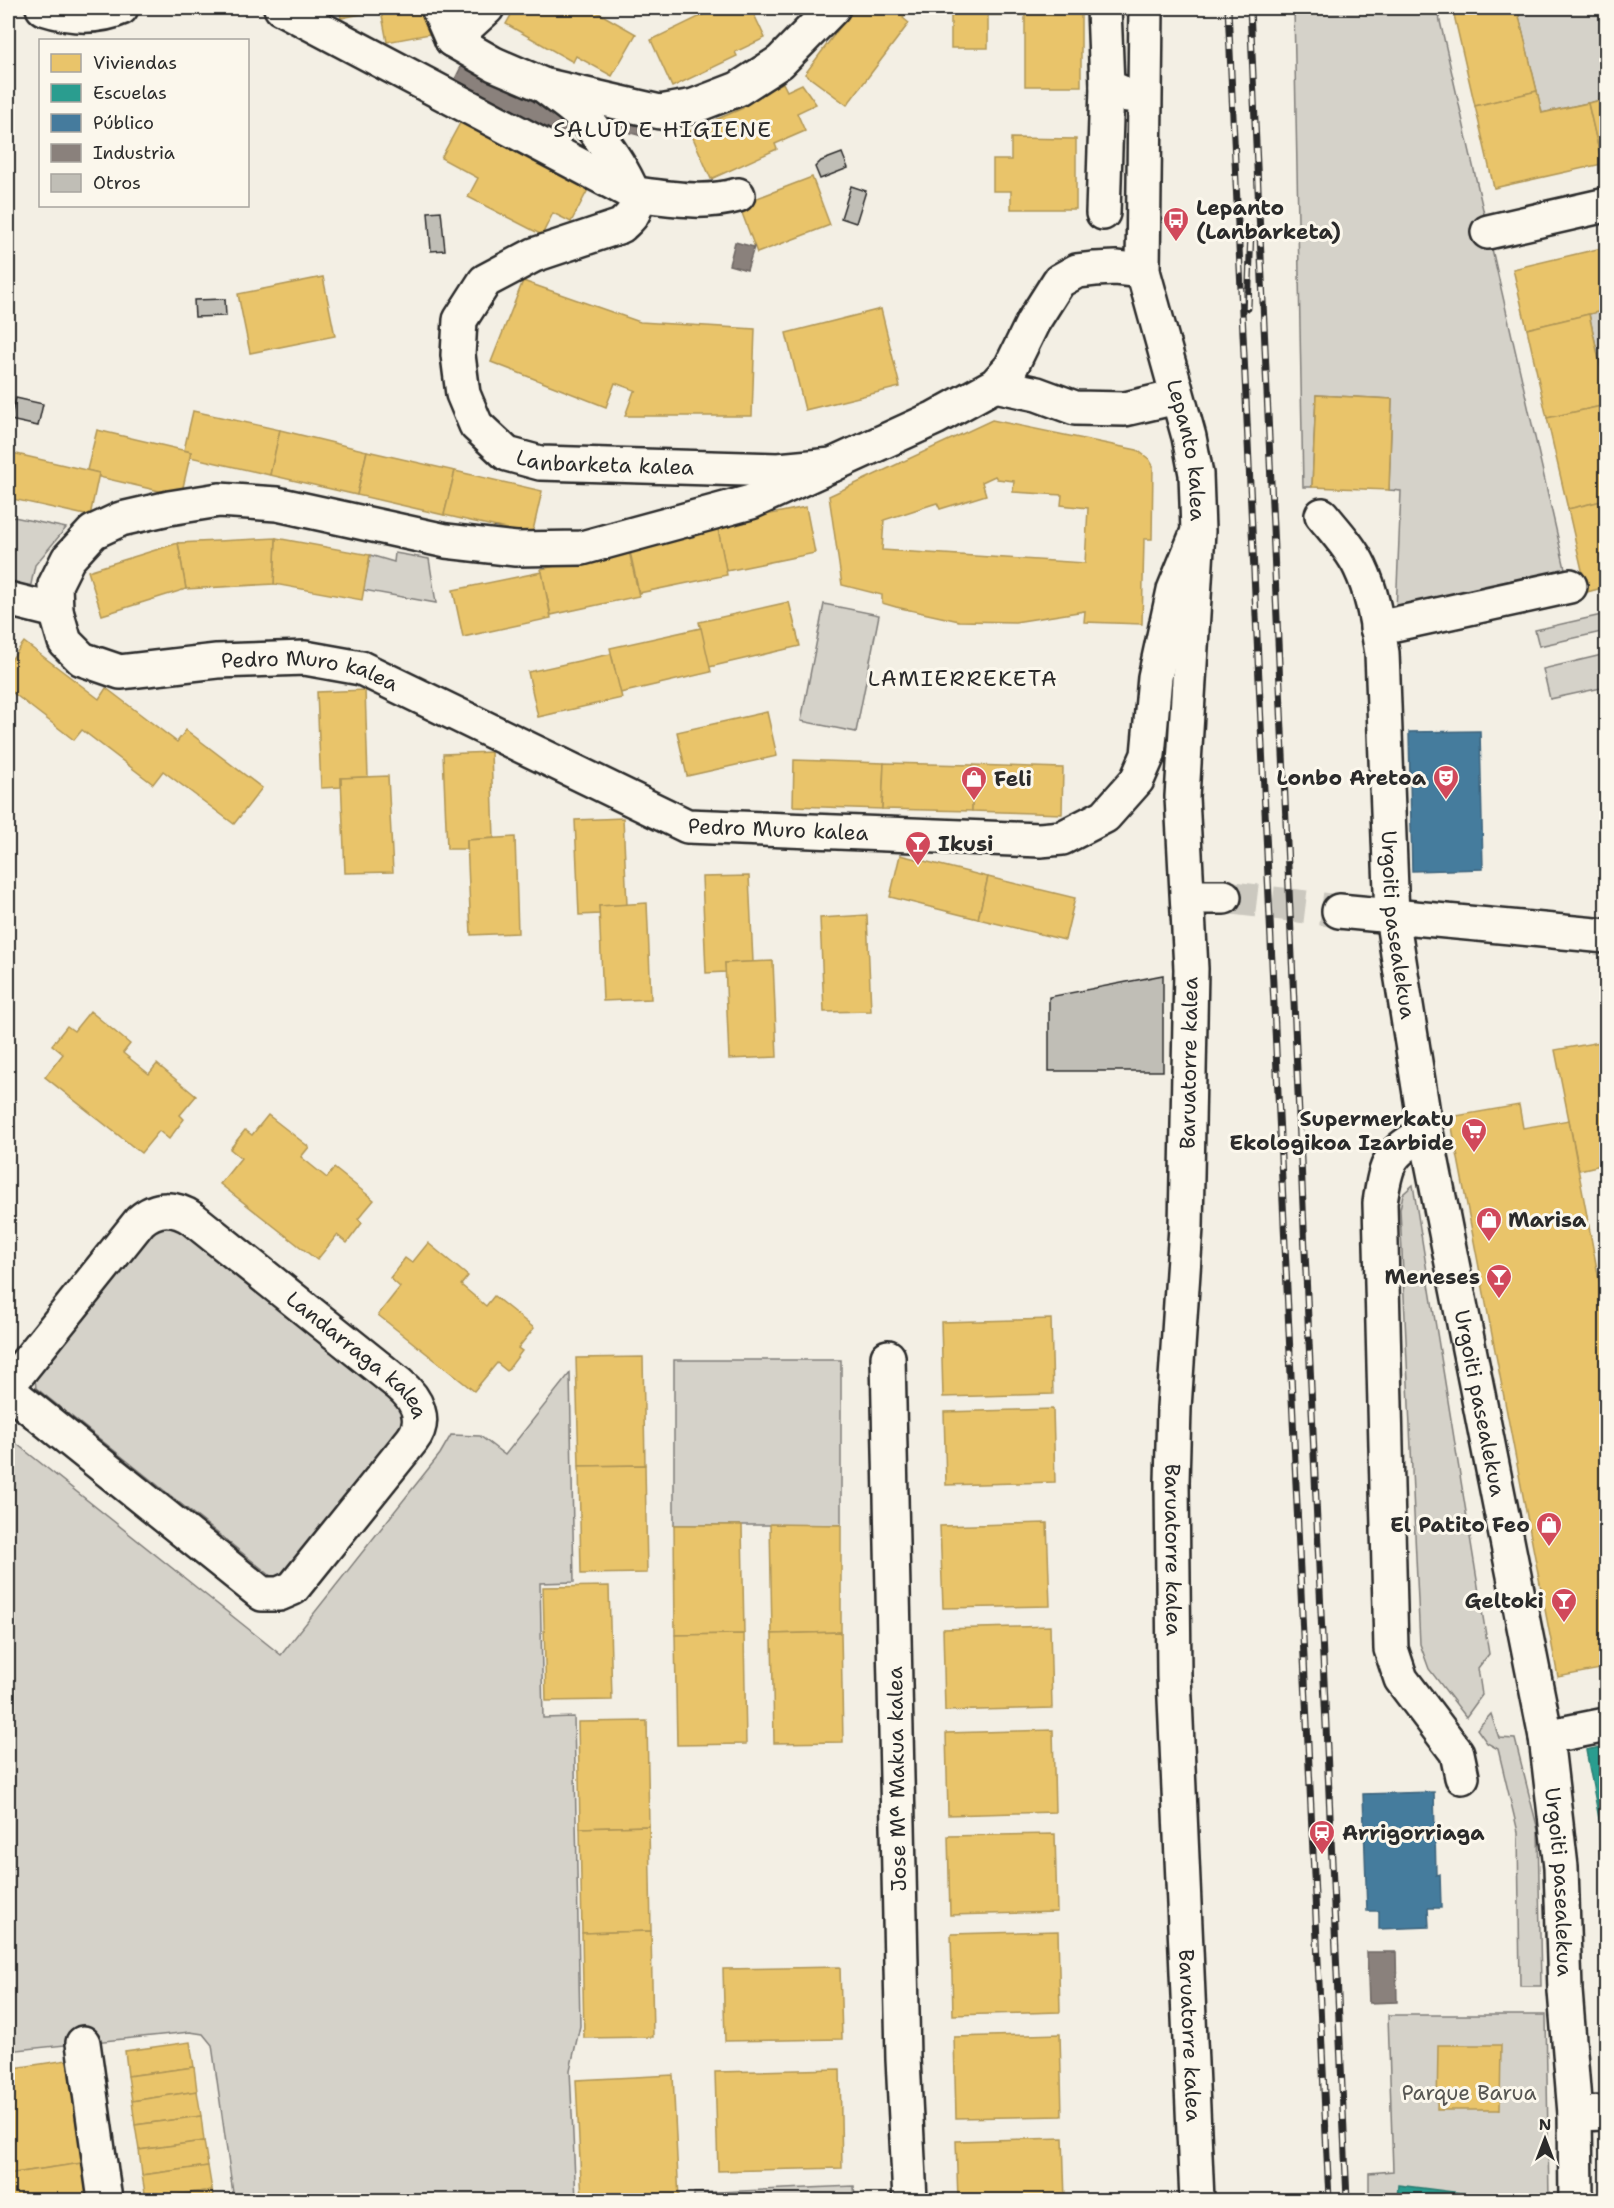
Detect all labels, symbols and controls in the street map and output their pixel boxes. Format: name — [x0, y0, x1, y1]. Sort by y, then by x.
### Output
legend — [39, 39, 249, 207]
text: Viviendas — [93, 51, 177, 75]
text: Escuelas — [93, 81, 167, 105]
text: Público — [93, 111, 154, 135]
district label: SALUD E HIGIENE — [553, 115, 773, 144]
text: Industria — [93, 141, 175, 165]
text: Otros — [93, 171, 141, 195]
place label: Lepanto (Lanbarketa) — [1196, 194, 1341, 246]
bus stop icon: Lepanto (Lanbarketa) — [1161, 205, 1191, 243]
street label: Lepanto kalea — [1160, 376, 1212, 522]
street label: Lanbarketa kalea — [513, 443, 695, 482]
street label: Pedro Muro kalea — [221, 644, 403, 698]
district label: LAMIERREKETA — [868, 664, 1058, 693]
theatre icon: Lonbo Aretoa — [1431, 763, 1461, 801]
shop icon: Feli — [959, 764, 989, 802]
place label: Lonbo Aretoa — [1276, 764, 1427, 792]
place label: Feli — [994, 765, 1032, 793]
street label: Pedro Muro kalea — [687, 812, 869, 847]
bar icon: Ikusi — [903, 829, 933, 867]
place label: Ikusi — [938, 830, 994, 858]
street label: Urgoiti pasealekua — [1375, 830, 1422, 1021]
street label: Baruatorre kalea — [1173, 977, 1205, 1149]
place label: Supermerkatu Ekologikoa Izarbide — [1229, 1105, 1454, 1157]
supermarket icon: Supermerkatu Ekologikoa Izarbide — [1459, 1116, 1489, 1154]
shop icon: Marisa — [1474, 1205, 1504, 1243]
place label: Marisa — [1508, 1206, 1587, 1234]
bar icon: Meneses — [1484, 1262, 1514, 1300]
place label: Meneses — [1385, 1263, 1480, 1291]
street label: Landarraga kalea — [280, 1285, 434, 1422]
street label: Urgoiti pasealekua — [1448, 1307, 1512, 1499]
street label: Baruatorre kalea — [1158, 1463, 1188, 1636]
shop icon: El Patito Feo — [1534, 1510, 1564, 1548]
place label: El Patito Feo — [1390, 1511, 1530, 1539]
bar icon: Geltoki — [1549, 1586, 1579, 1624]
place label: Geltoki — [1464, 1587, 1544, 1615]
street label: Jose Mª Makua kalea — [881, 1666, 913, 1892]
street label: Urgoiti pasealekua — [1538, 1786, 1579, 1977]
station icon: Arrigorriaga — [1307, 1818, 1337, 1856]
place label: Arrigorriaga — [1342, 1819, 1485, 1847]
street label: Baruatorre kalea — [1172, 1949, 1208, 2122]
park label: Parque Barua — [1401, 2079, 1537, 2107]
north arrow — [1515, 2109, 1575, 2169]
text: N — [1539, 2114, 1551, 2135]

